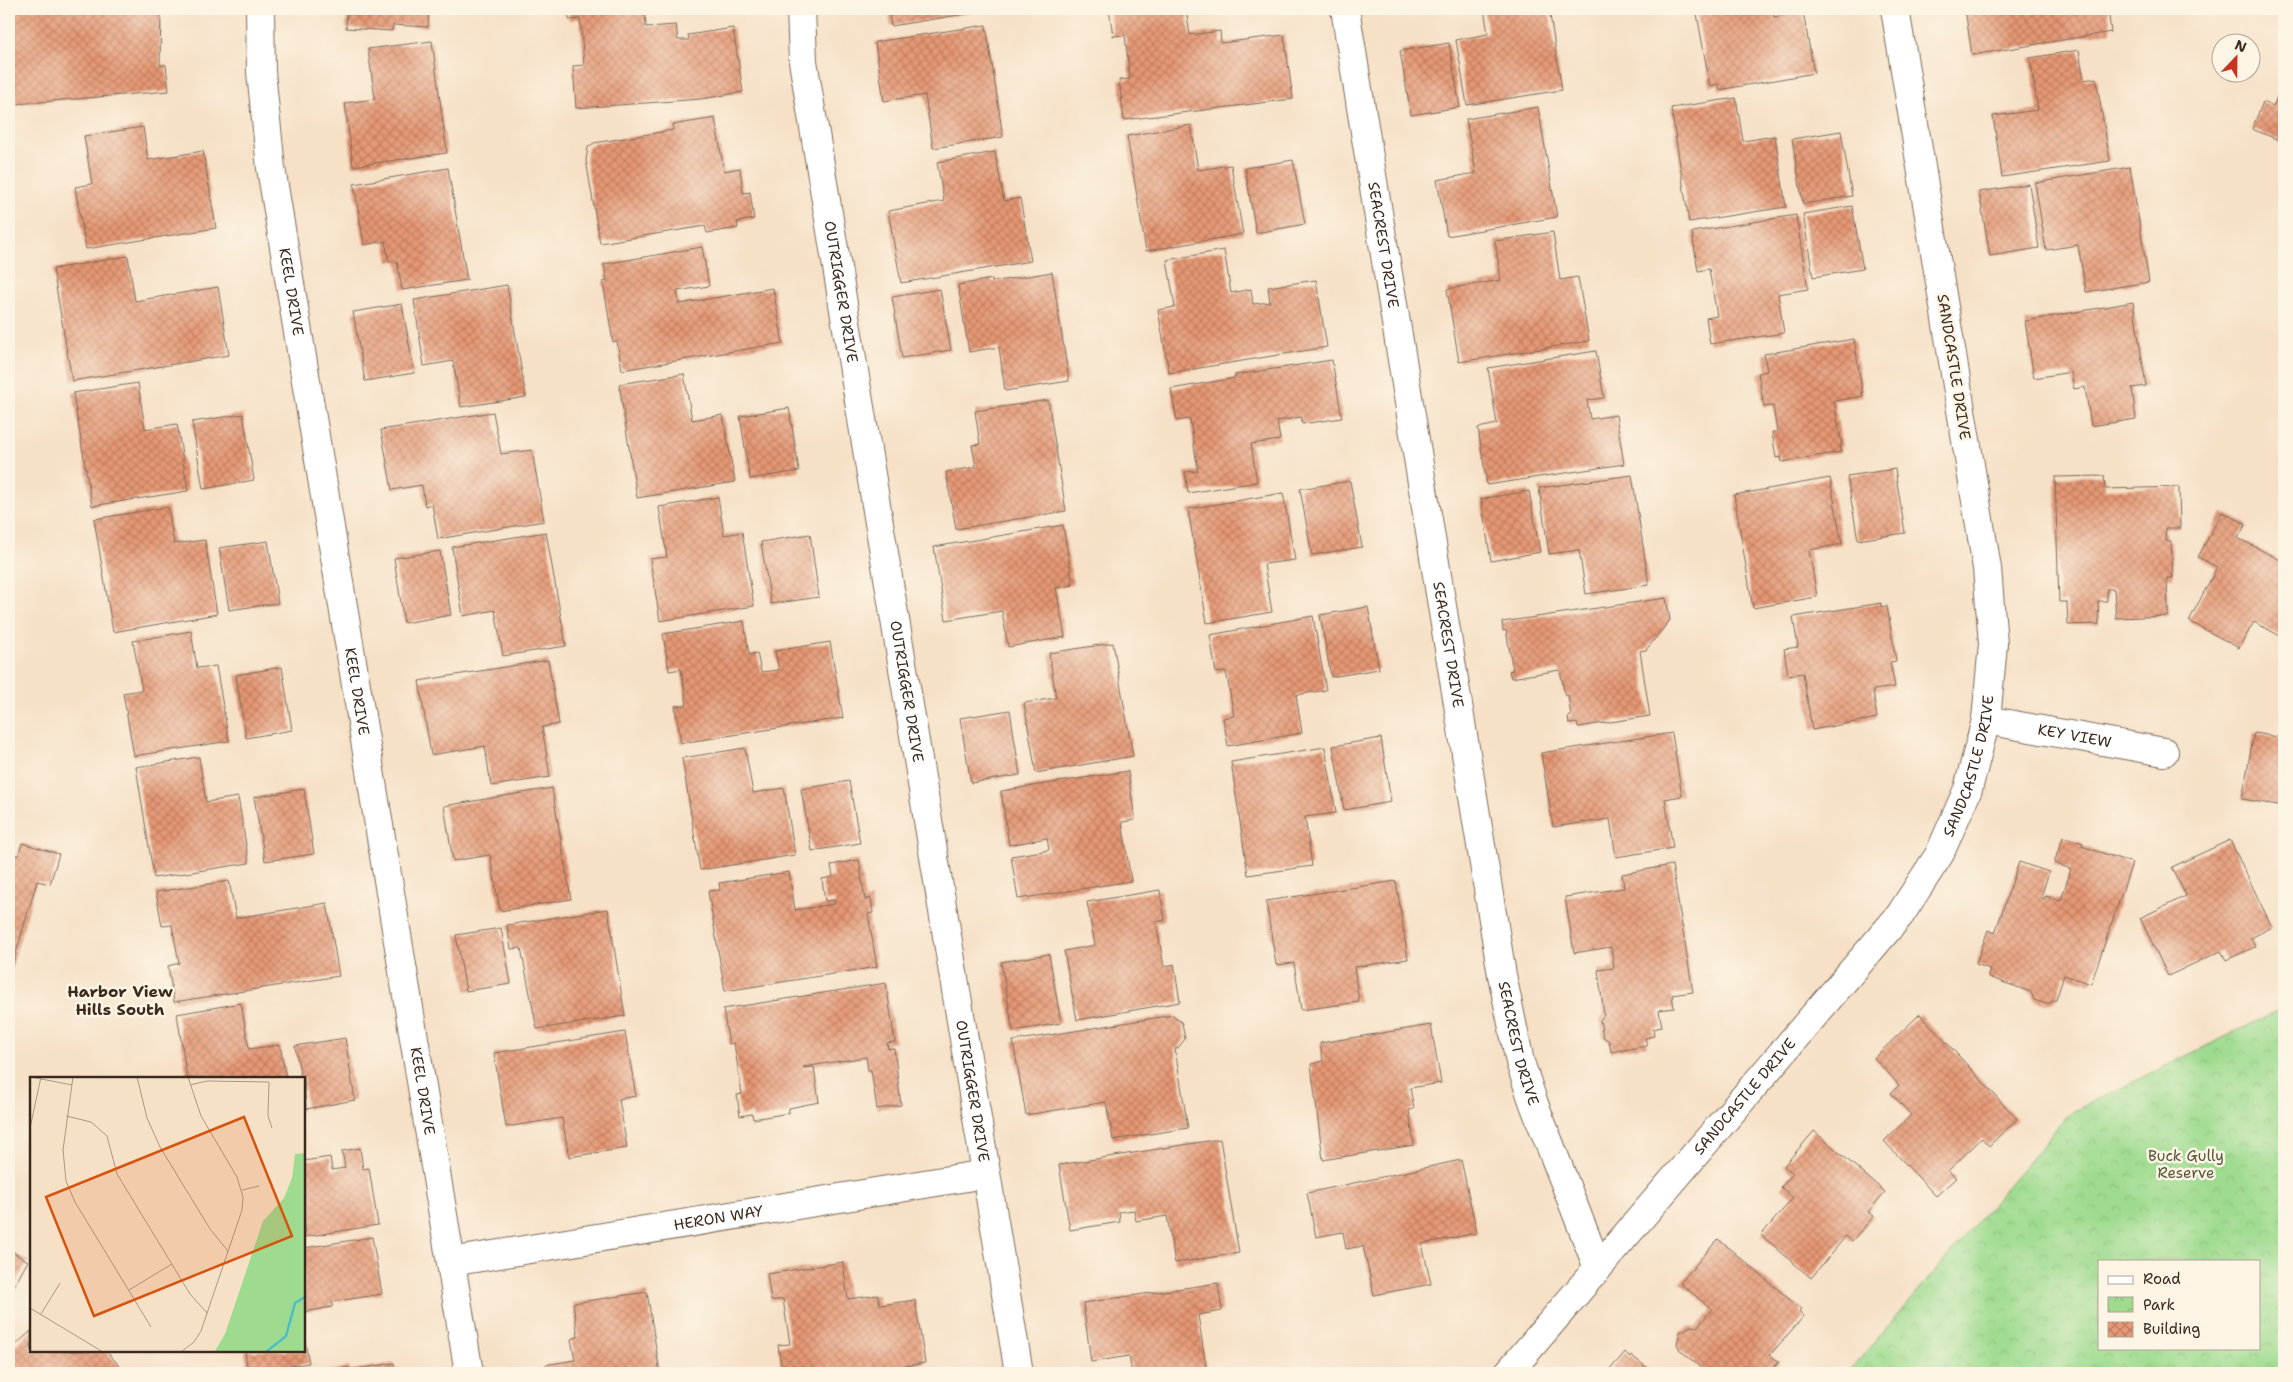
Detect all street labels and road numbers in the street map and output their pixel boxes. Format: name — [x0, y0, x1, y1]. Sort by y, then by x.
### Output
street label: SEACREST DRIVE — [1363, 180, 1403, 309]
street label: OUTRIGGER DRIVE — [819, 219, 863, 364]
street label: KEEL DRIVE — [274, 246, 308, 337]
street label: SANDCASTLE DRIVE — [1933, 293, 1975, 441]
street label: SEACREST DRIVE — [1428, 580, 1468, 709]
street label: OUTRIGGER DRIVE — [885, 619, 928, 764]
street label: KEEL DRIVE — [340, 646, 374, 737]
street label: SANDCASTLE DRIVE — [1938, 694, 1998, 840]
street label: KEY VIEW — [2036, 719, 2113, 752]
street label: SEACREST DRIVE — [1494, 979, 1544, 1108]
street label: OUTRIGGER DRIVE — [951, 1019, 994, 1164]
street label: SANDCASTLE DRIVE — [1689, 1034, 1800, 1159]
street label: KEEL DRIVE — [406, 1046, 440, 1137]
street label: HERON WAY — [672, 1201, 765, 1235]

